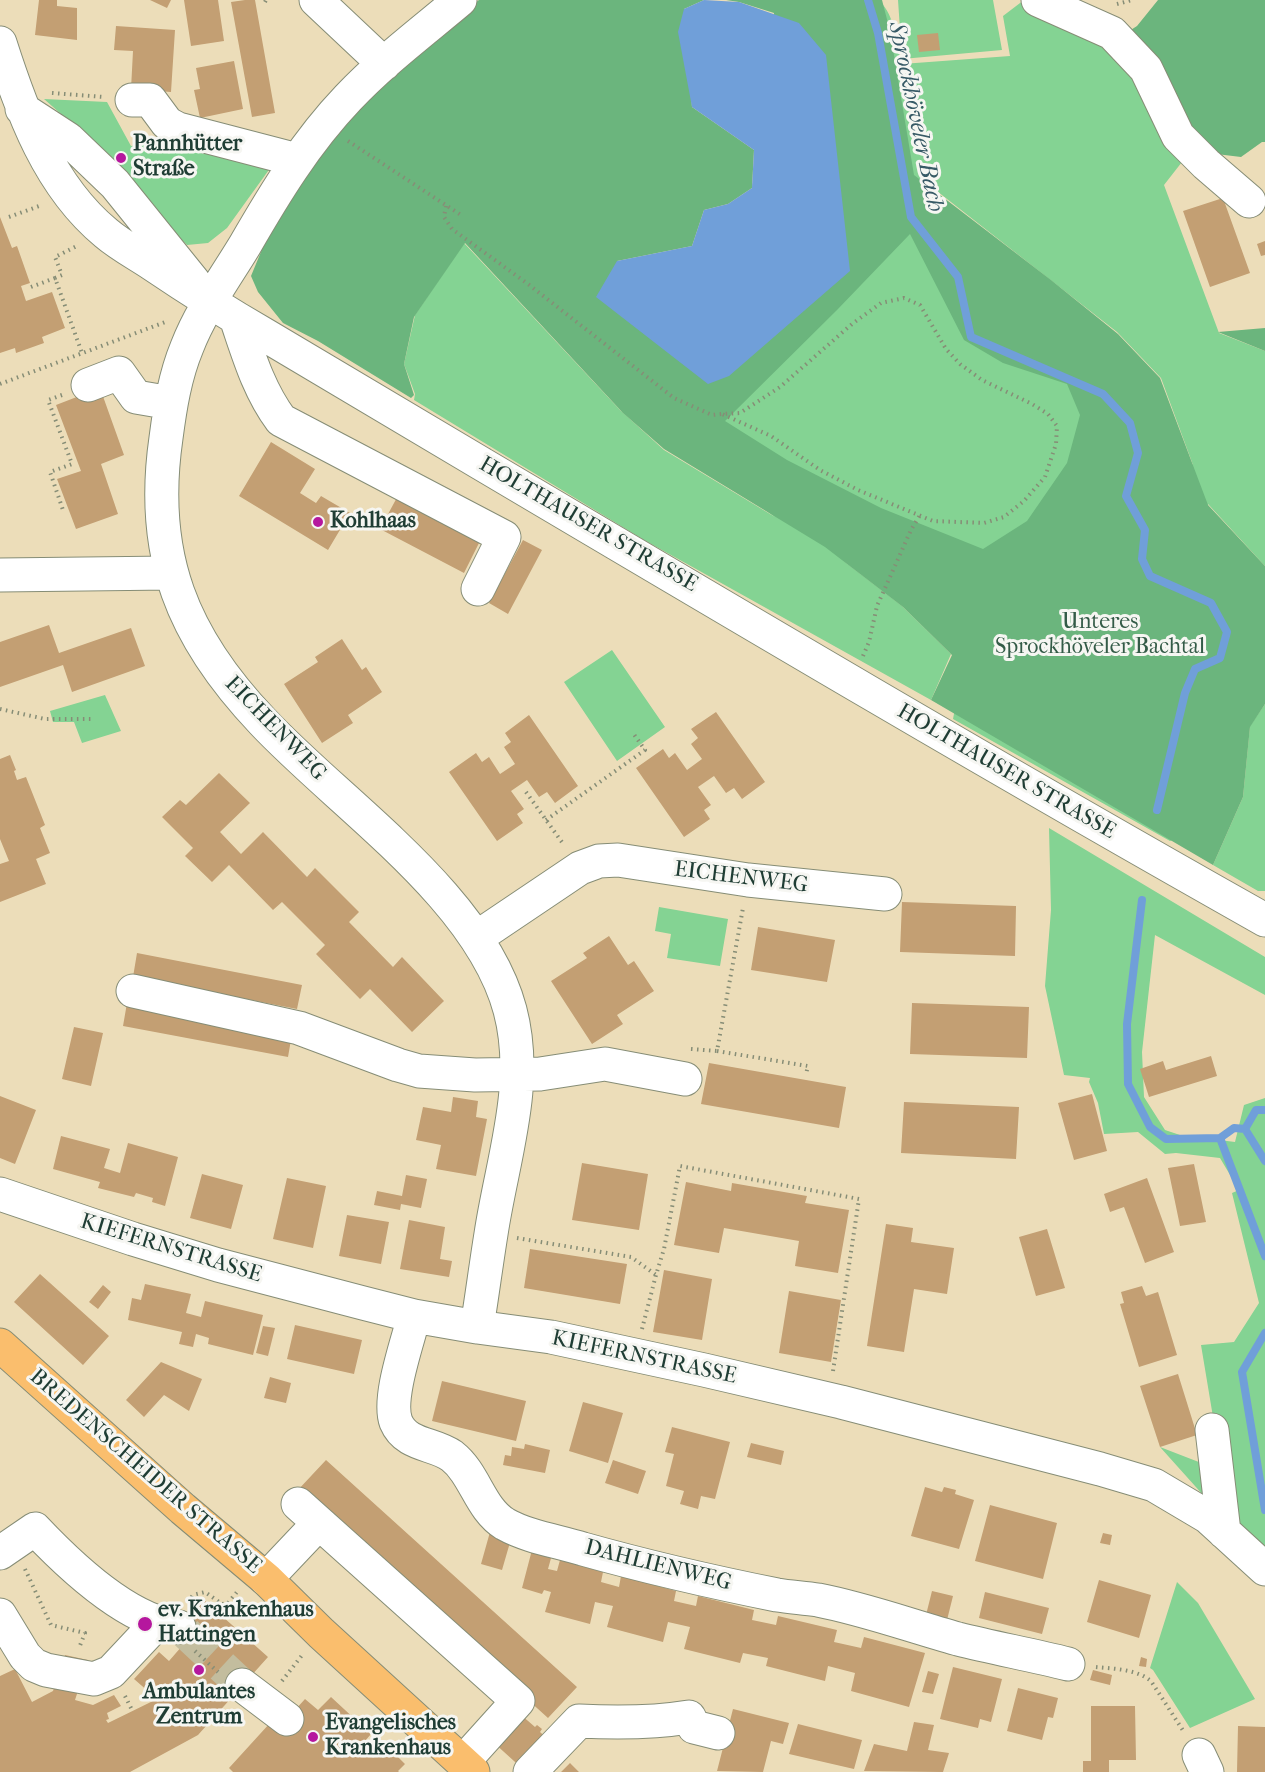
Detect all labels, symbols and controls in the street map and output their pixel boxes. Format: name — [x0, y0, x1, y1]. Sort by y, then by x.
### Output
water label: Sprockhöveler Bach — [881, 19, 949, 215]
place label: Pannhütter Straße — [133, 132, 242, 184]
marker: Pannhütter Straße — [114, 151, 128, 165]
street label: HOLTHAUSER STRASSE — [474, 452, 702, 598]
place label: Kohlhaas — [330, 509, 416, 535]
marker: Kohlhaas — [311, 515, 325, 529]
park label: Unteres Sprockhöveler Bachtal — [995, 610, 1205, 662]
street label: EICHENWEG — [219, 671, 331, 787]
street label: HOLTHAUSER STRASSE — [892, 699, 1120, 845]
street label: EICHENWEG — [673, 857, 809, 899]
street label: KIEFERNSTRASSE — [77, 1209, 265, 1289]
street label: KIEFERNSTRASSE — [549, 1326, 739, 1390]
street label: BREDENSCHEIDER STRASSE — [24, 1364, 266, 1580]
street label: DAHLIENWEG — [582, 1535, 734, 1597]
place label: ev. Krankenhaus Hattingen — [158, 1598, 314, 1650]
marker: ev. Krankenhaus Hattingen — [136, 1615, 154, 1633]
marker: Ambulantes Zentrum — [192, 1663, 206, 1677]
place label: Ambulantes Zentrum — [143, 1680, 255, 1732]
place label: Evangelisches Krankenhaus — [325, 1711, 456, 1762]
marker: Evangelisches Krankenhaus — [306, 1730, 320, 1744]

